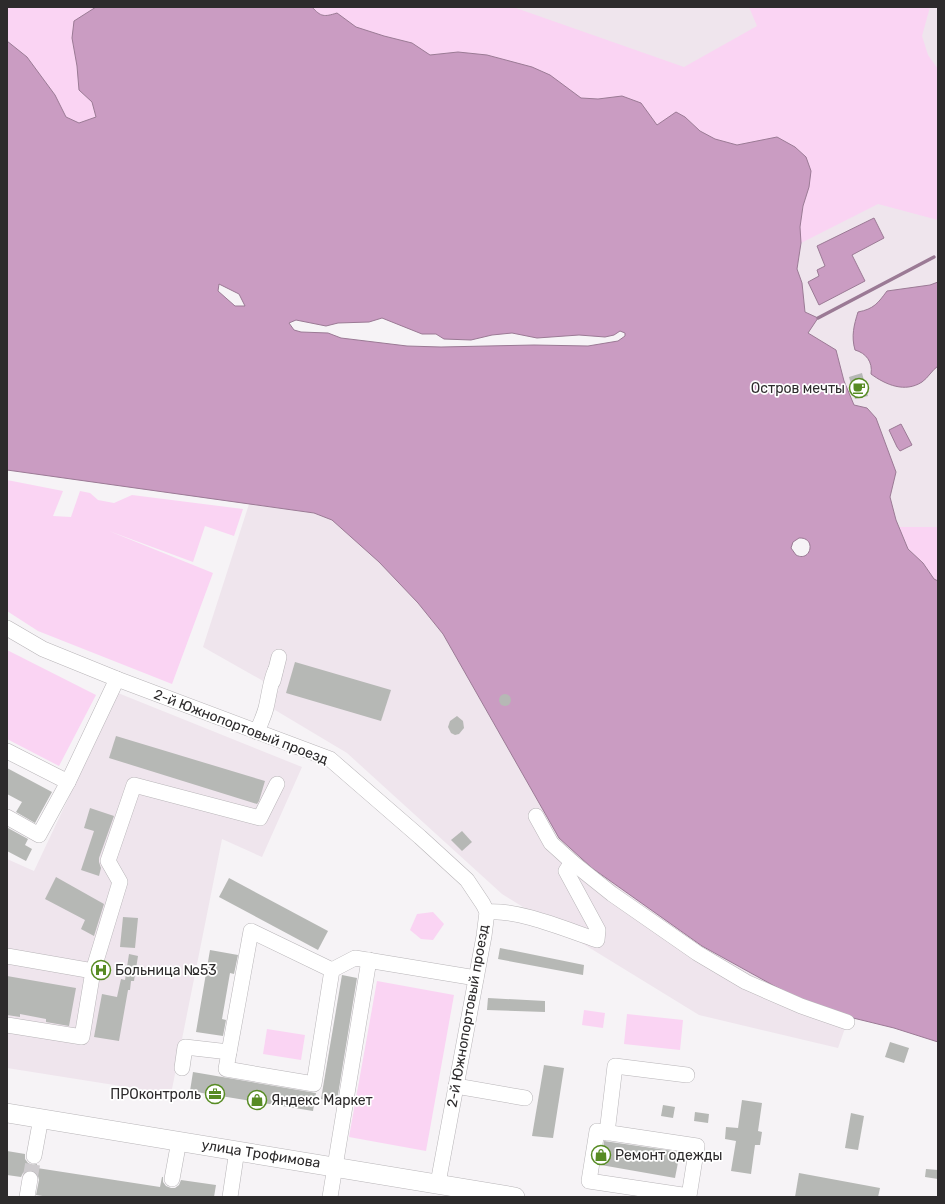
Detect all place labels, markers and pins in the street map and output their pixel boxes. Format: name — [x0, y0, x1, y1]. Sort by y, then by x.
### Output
cafe icon: Остров мечты — [848, 377, 870, 399]
place label: Остров мечты — [751, 380, 845, 397]
hospital icon: Больница №53 — [90, 959, 112, 981]
place label: Больница №53 — [115, 962, 217, 979]
office icon: ПРОконтроль — [204, 1083, 226, 1105]
place label: ПРОконтроль — [110, 1086, 201, 1103]
shop icon: Яндекс Маркет — [246, 1089, 268, 1111]
place label: Яндекс Маркет — [271, 1092, 373, 1109]
shop icon: Ремонт одежды — [590, 1144, 612, 1166]
place label: Ремонт одежды — [615, 1147, 722, 1164]

